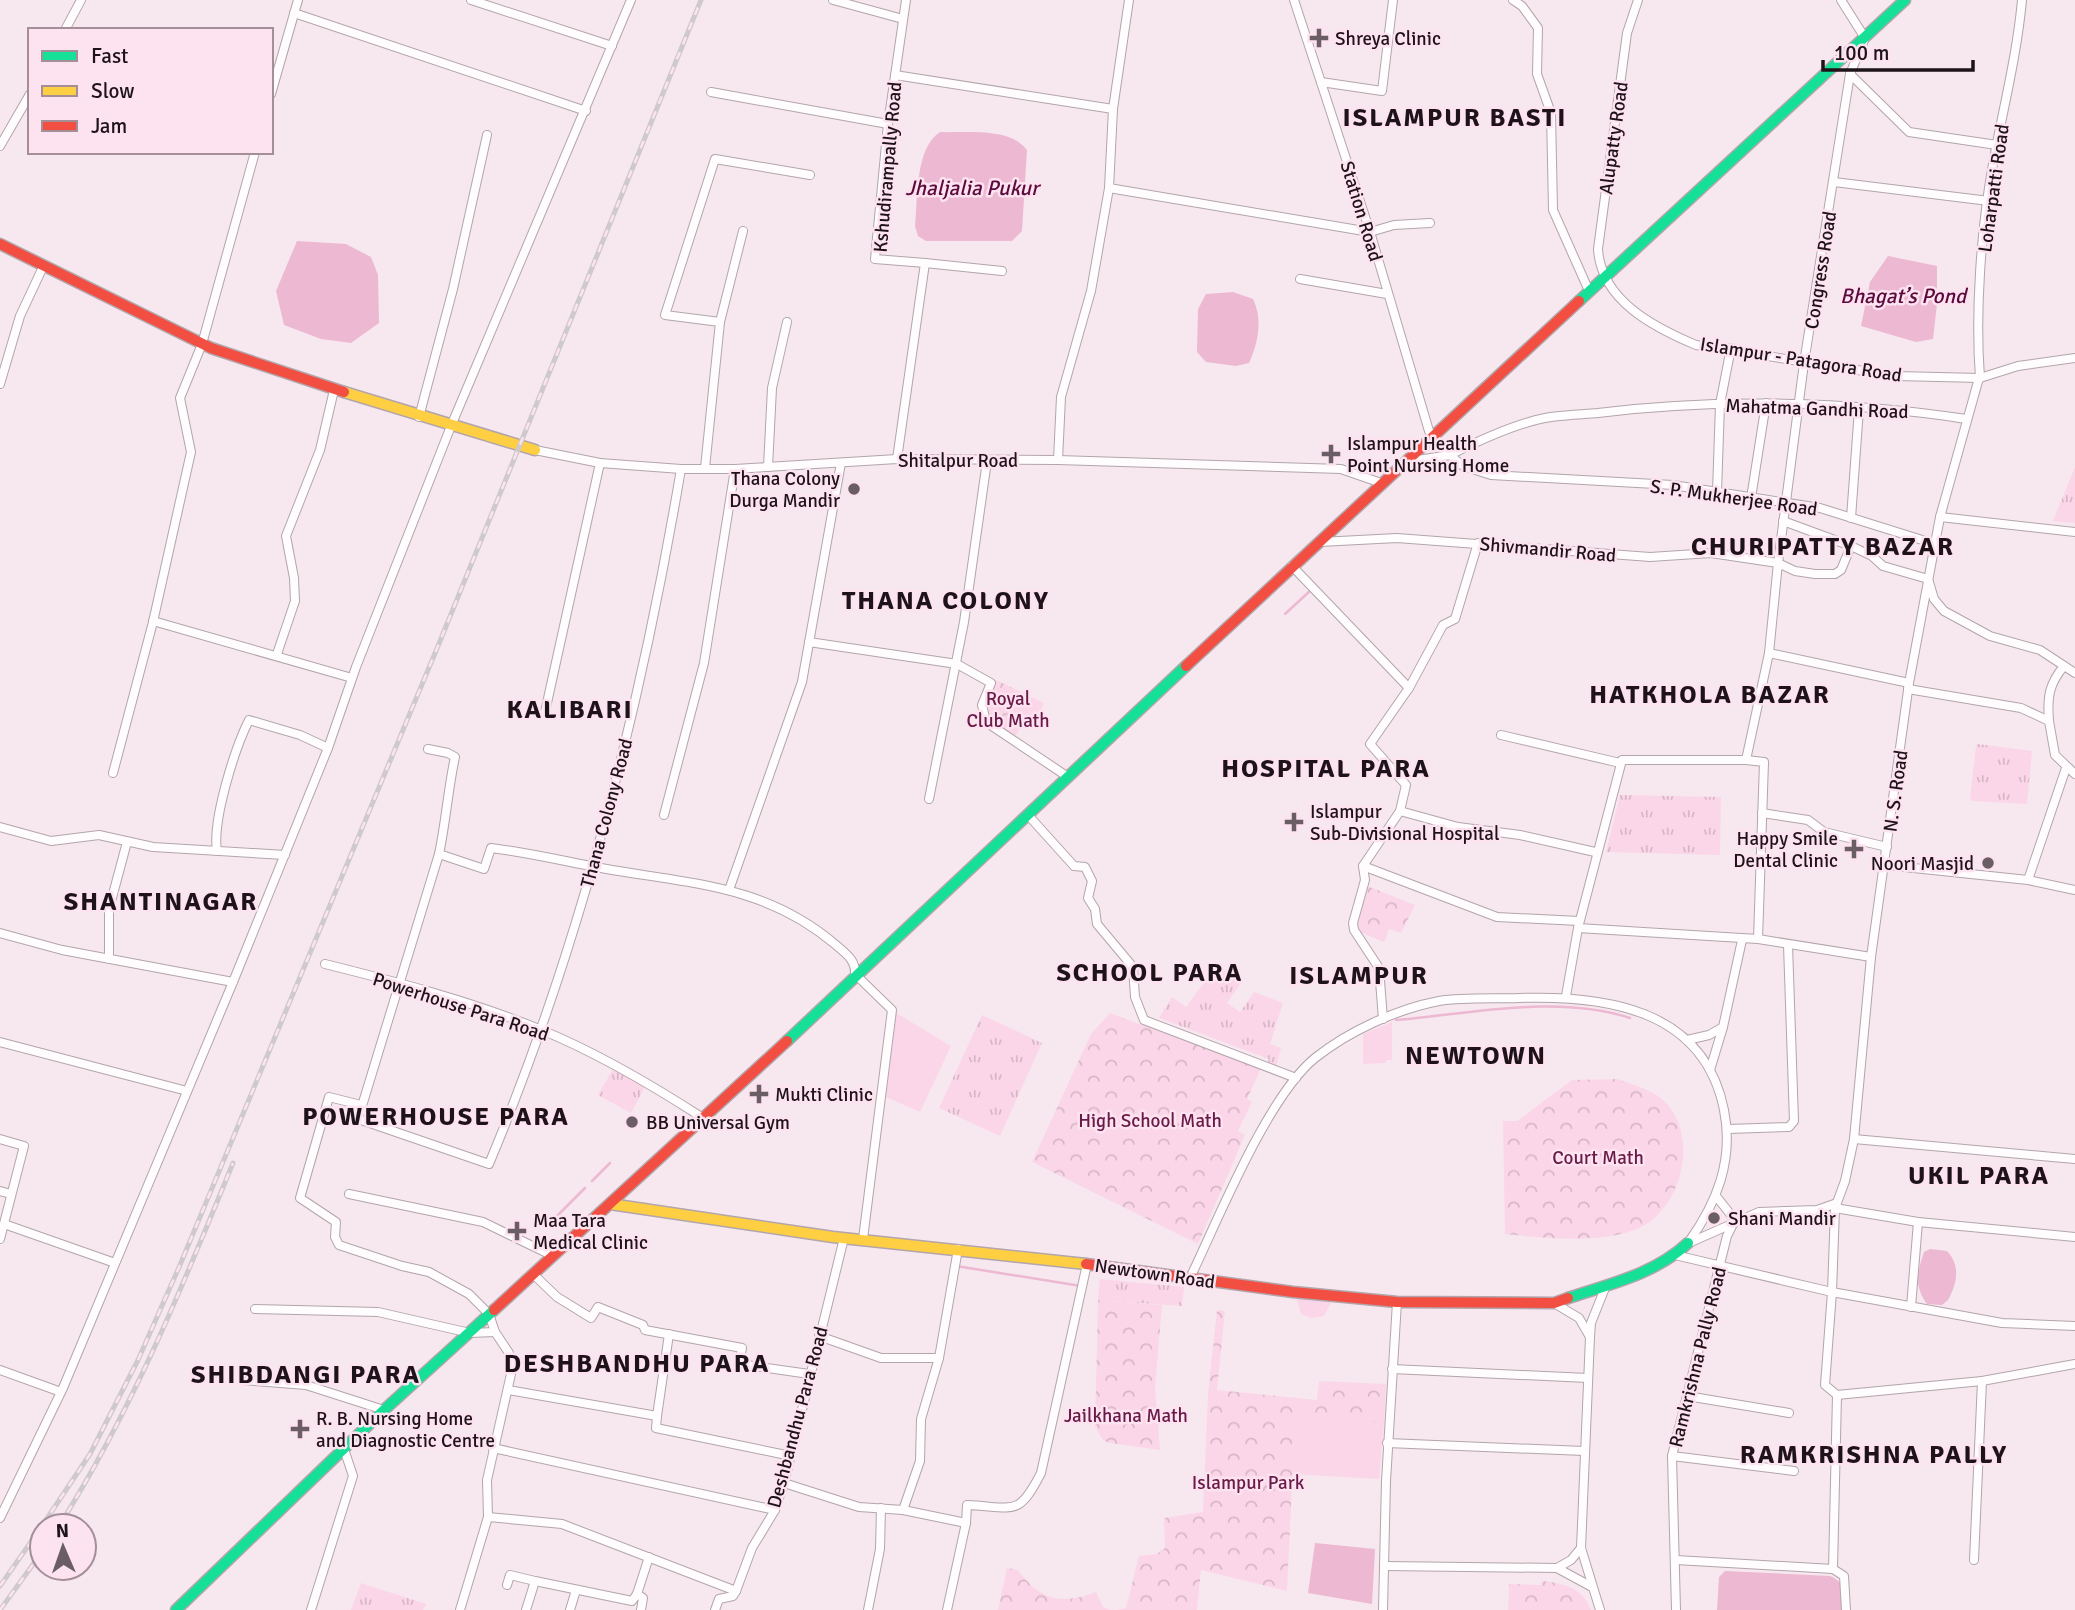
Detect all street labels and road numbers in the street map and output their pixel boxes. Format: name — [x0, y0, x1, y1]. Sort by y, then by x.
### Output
street label: Alupatty Road — [1594, 80, 1634, 196]
street label: Kshudirampally Road — [869, 81, 907, 253]
street label: Loharpatti Road — [1973, 122, 2015, 254]
street label: Station Road — [1334, 158, 1388, 264]
street label: Congress Road — [1800, 209, 1842, 331]
street label: Islampur - Patagora Road — [1698, 332, 1903, 388]
street label: Mahatma Gandhi Road — [1725, 394, 1909, 424]
street label: Shitalpur Road — [898, 449, 1018, 473]
street label: S. P. Mukherjee Road — [1649, 474, 1819, 522]
street label: Shivmandir Road — [1479, 532, 1617, 568]
street label: Thana Colony Road — [575, 736, 638, 891]
street label: N. S. Road — [1878, 749, 1914, 834]
street label: Powerhouse Para Road — [370, 967, 552, 1047]
street label: Newtown Road — [1093, 1254, 1217, 1294]
street label: Ramkrishna Pally Road — [1664, 1264, 1732, 1450]
street label: Deshbandhu Para Road — [762, 1324, 834, 1511]

